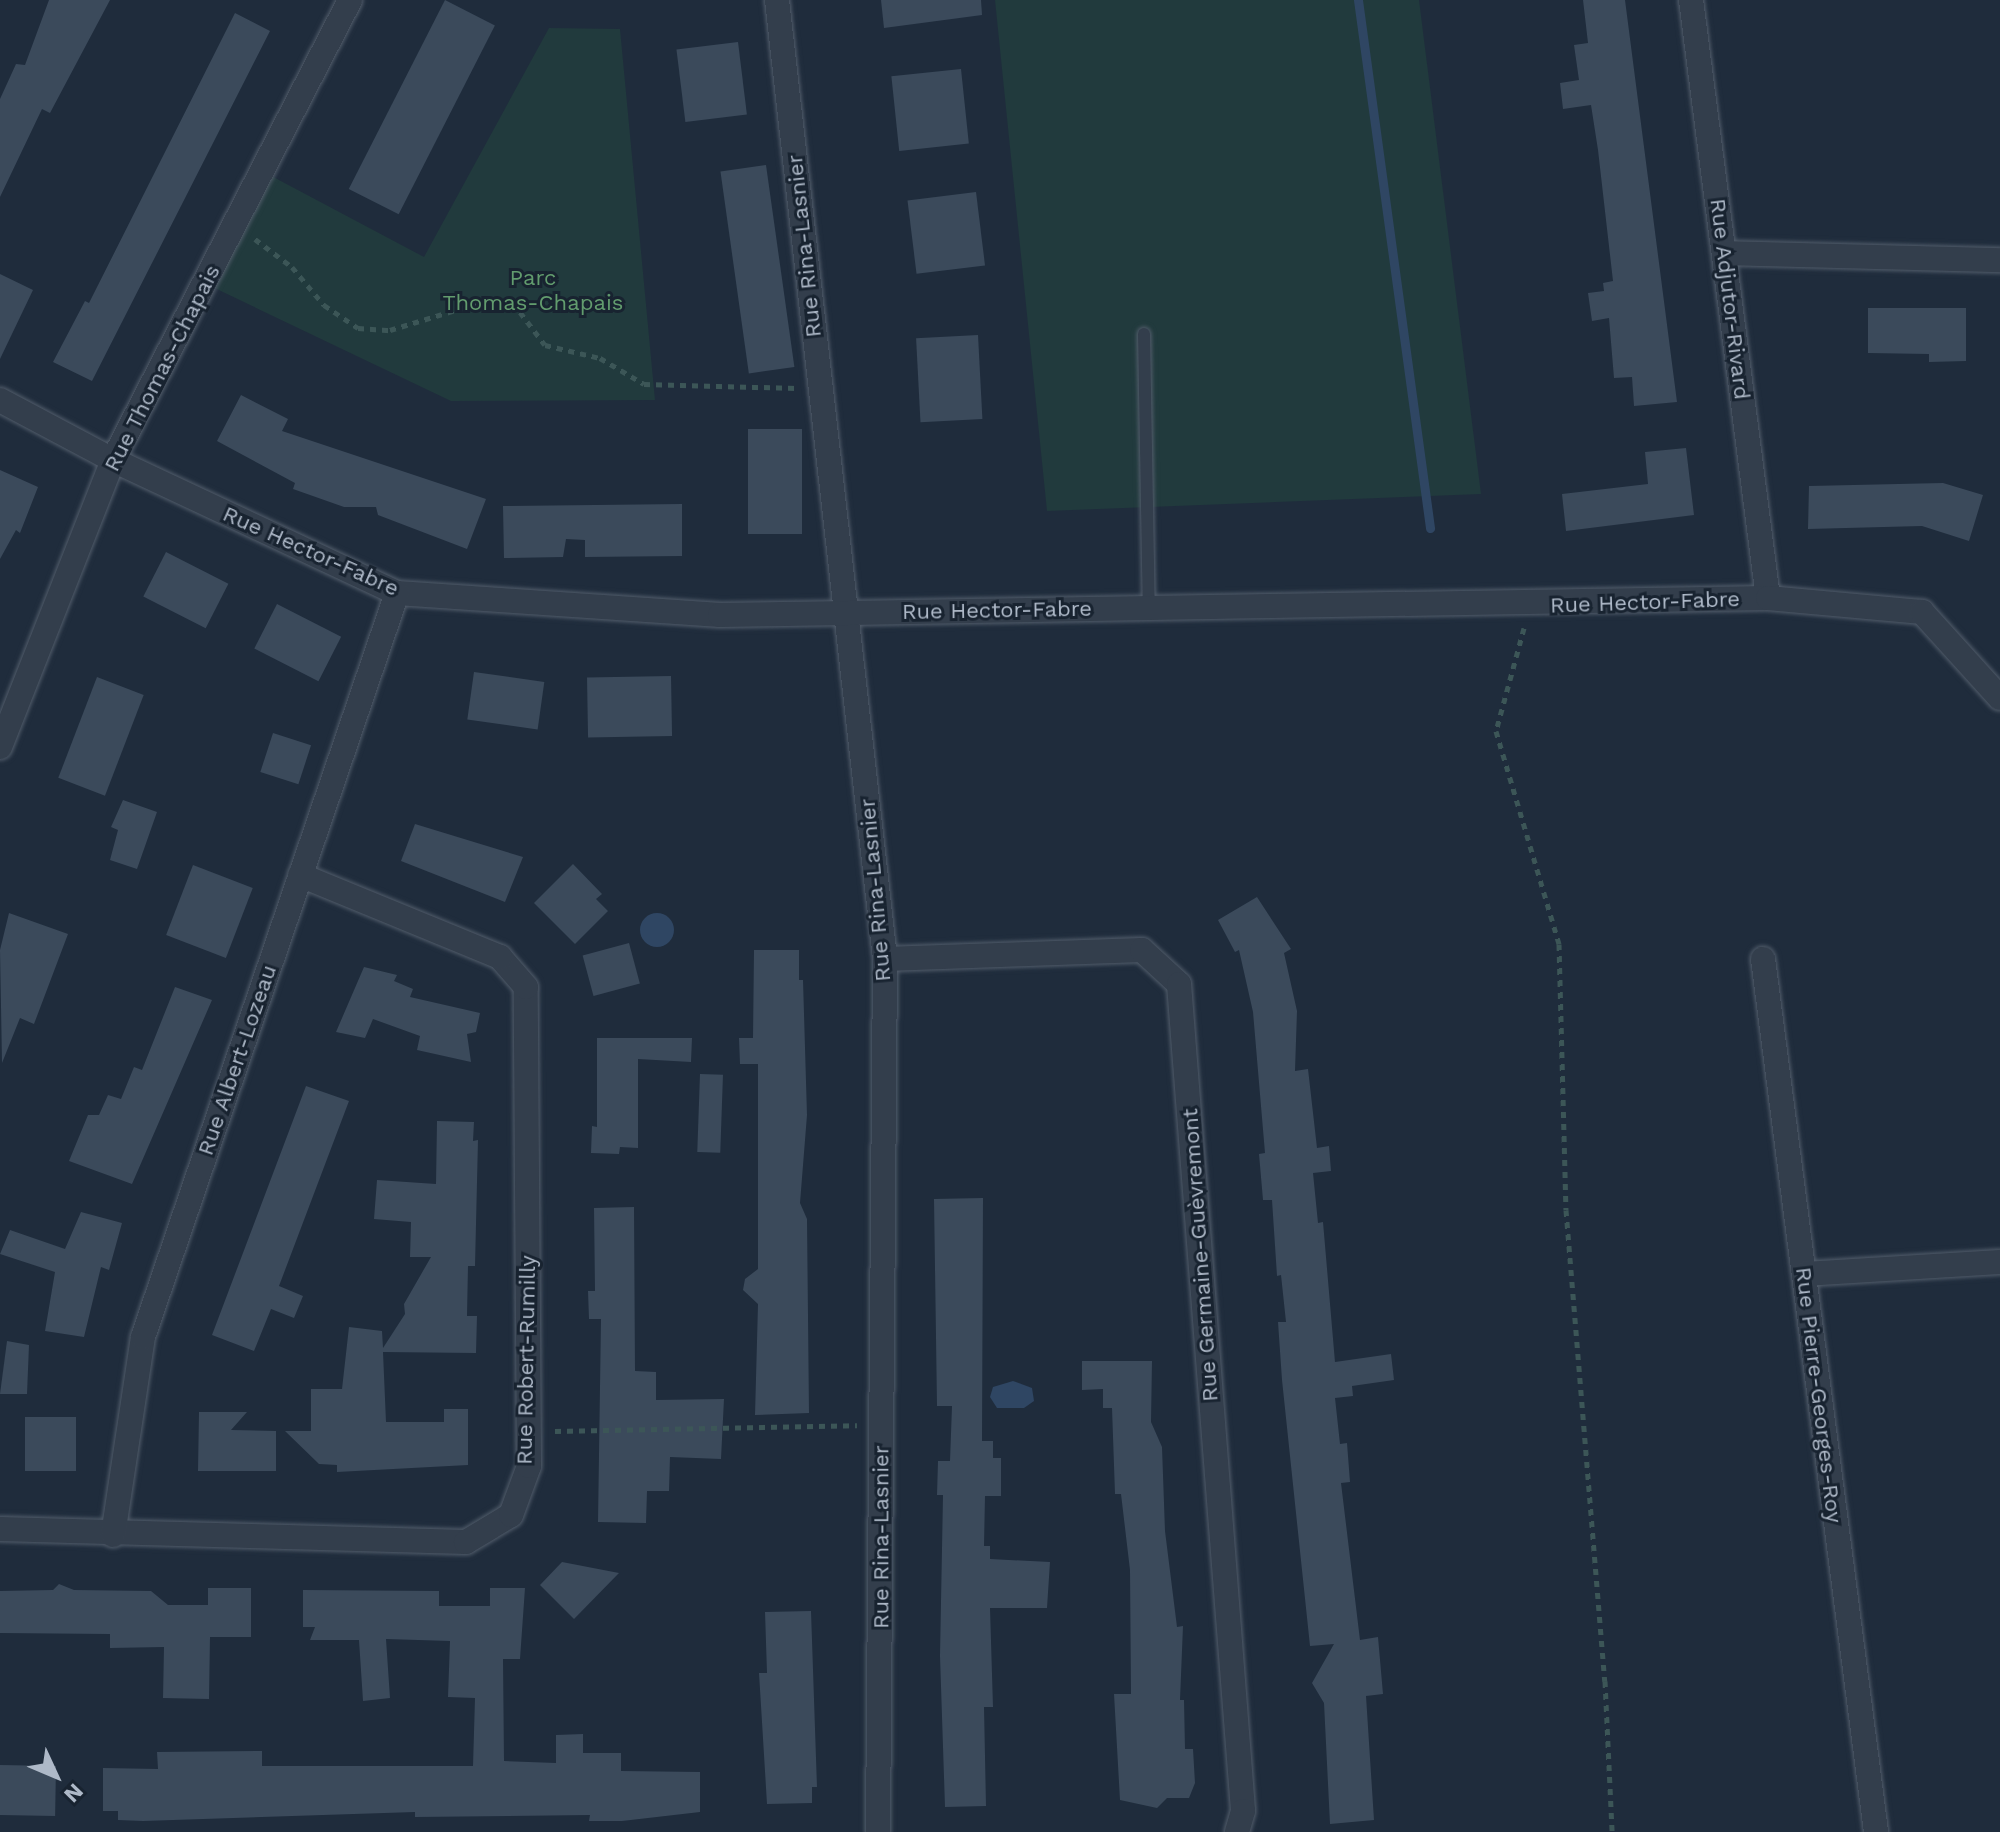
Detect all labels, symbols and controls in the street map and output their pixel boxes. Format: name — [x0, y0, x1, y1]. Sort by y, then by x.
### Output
street label: Rue Rina-Lasnier — [781, 153, 827, 339]
street label: Rue Adjutor-Rivard — [1705, 197, 1755, 401]
street label: Rue Thomas-Chapais — [98, 260, 226, 476]
park label: Parc Thomas-Chapais — [443, 264, 623, 316]
street label: Rue Hector-Fabre — [219, 500, 403, 602]
street label: Rue Hector-Fabre — [1550, 585, 1740, 619]
street label: Rue Hector-Fabre — [902, 595, 1092, 625]
street label: Rue Rina-Lasnier — [854, 797, 896, 983]
street label: Rue Albert-Lozeau — [192, 961, 282, 1159]
street label: Rue Germaine-Guèvremont — [1177, 1107, 1223, 1403]
street label: Rue Robert-Rumilly — [511, 1255, 541, 1465]
street label: Rue Pierre-Georges-Roy — [1790, 1266, 1848, 1524]
street label: Rue Rina-Lasnier — [868, 1445, 894, 1629]
north arrow — [16, 1736, 96, 1816]
text: N — [59, 1778, 88, 1808]

